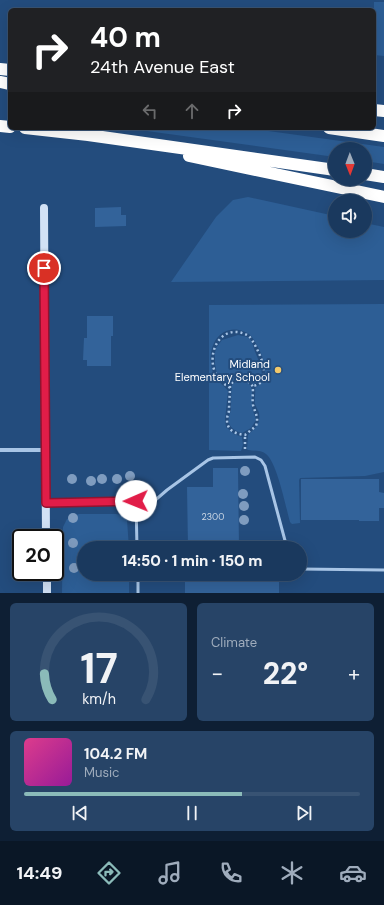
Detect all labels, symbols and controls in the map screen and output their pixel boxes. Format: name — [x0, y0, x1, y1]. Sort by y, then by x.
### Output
text: 40 m — [90, 19, 161, 56]
icon: right — [24, 24, 76, 76]
text: 24th Avenue East — [90, 55, 235, 79]
icon: left — [139, 100, 161, 122]
icon: ahead — [181, 100, 203, 122]
icon: right — [223, 100, 245, 122]
north arrow — [328, 142, 372, 186]
map controls — [328, 142, 372, 238]
button: sound — [328, 194, 372, 238]
pin — [27, 251, 61, 285]
icon: arrive — [33, 257, 55, 279]
place label: Midland Elementary School — [175, 357, 270, 384]
marker: Midland Elementary School — [273, 365, 283, 375]
position arrow — [115, 480, 157, 522]
house number: 2300 — [202, 511, 224, 523]
speed limit sign: 20 — [12, 529, 64, 581]
text: 14:50 · 1 min · 150 m — [122, 551, 262, 571]
text: Climate — [211, 634, 257, 651]
text: 17 — [80, 642, 117, 696]
text: 22° — [263, 654, 308, 693]
text: − — [211, 659, 223, 688]
text: + — [348, 659, 360, 688]
text: km/h — [82, 690, 115, 708]
text: 104.2 FM — [84, 744, 147, 764]
text: Music — [84, 764, 119, 781]
icon: previous — [69, 802, 91, 824]
icon: pause — [181, 802, 203, 824]
icon: next — [293, 802, 315, 824]
icon: directions — [95, 859, 123, 887]
icon: music — [156, 859, 184, 887]
icon: phone — [217, 859, 245, 887]
icon: climate — [278, 859, 306, 887]
icon: car — [339, 859, 367, 887]
text: 14:49 — [17, 861, 62, 885]

